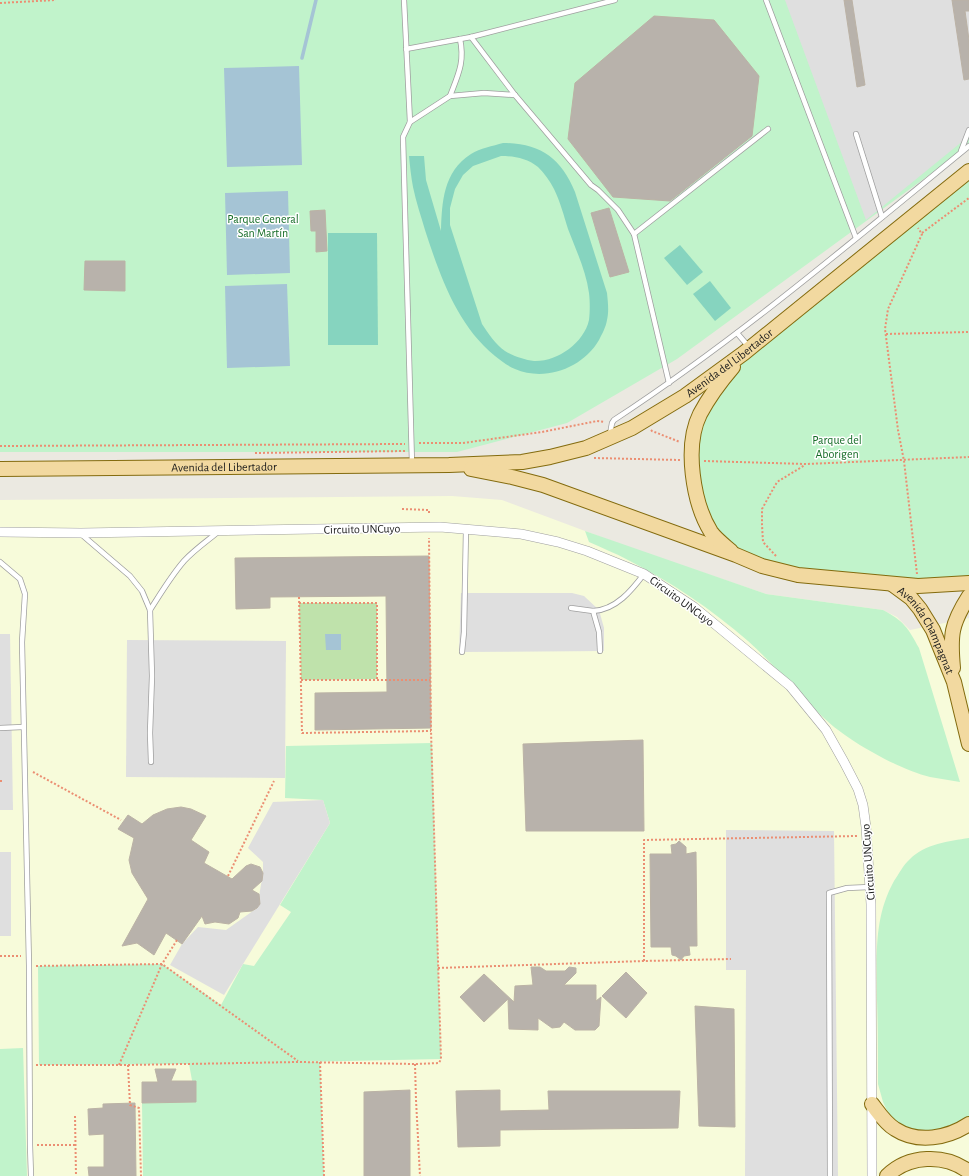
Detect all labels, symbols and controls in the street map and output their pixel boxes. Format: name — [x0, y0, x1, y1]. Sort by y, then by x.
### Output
park label: Parque General San Martín — [227, 213, 299, 239]
street label: Avenida del Libertador — [684, 326, 775, 399]
park label: Parque del Aborigen — [812, 434, 862, 460]
street label: Avenida del Libertador — [171, 461, 277, 473]
street label: Circuito UNCuyo — [324, 522, 401, 537]
street label: Circuito UNCuyo — [647, 574, 717, 629]
street label: Avenida Champagnat — [895, 584, 956, 676]
street label: Circuito UNCuyo — [859, 823, 878, 901]

